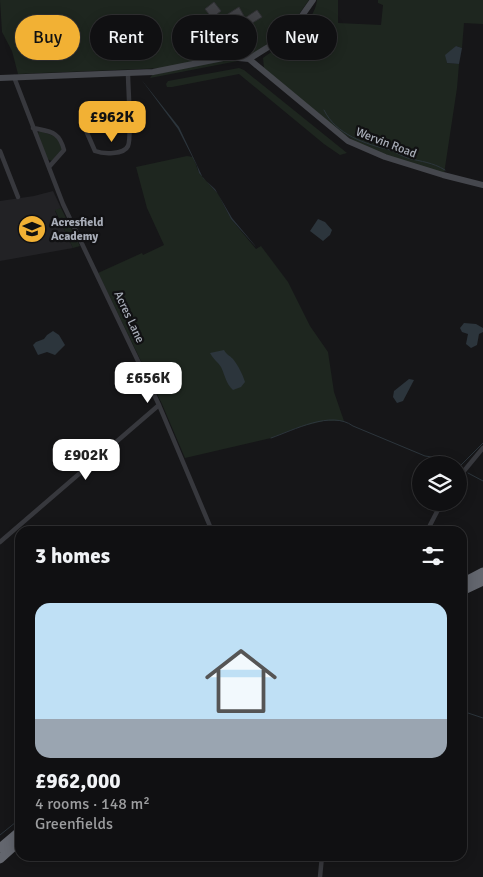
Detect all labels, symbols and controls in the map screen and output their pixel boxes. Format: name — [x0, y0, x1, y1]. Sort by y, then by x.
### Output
chip: Buy — [15, 15, 80, 60]
chip: Rent — [90, 15, 162, 60]
chip: Filters — [172, 15, 257, 60]
chip: New — [267, 15, 337, 60]
pin: £962K — [77, 100, 147, 143]
text: £962K — [90, 107, 134, 127]
street label: Wervin Road — [353, 125, 419, 161]
school or university icon: Acresfield Academy — [17, 214, 47, 244]
place label: Acresfield Academy — [51, 215, 104, 244]
street label: Acres Lane — [110, 289, 148, 345]
pin: £656K — [113, 362, 183, 404]
text: £656K — [126, 368, 170, 388]
pin: £902K — [51, 438, 121, 481]
text: £902K — [64, 445, 108, 465]
map controls — [412, 456, 467, 511]
button: layers — [412, 456, 467, 511]
icon: filters — [419, 542, 447, 570]
text: 3 homes — [35, 543, 110, 569]
icon: home — [196, 636, 286, 726]
text: £962,000 — [35, 768, 121, 794]
text: 4 rooms · 148 m² — [35, 794, 150, 814]
text: Greenfields — [35, 814, 113, 834]

